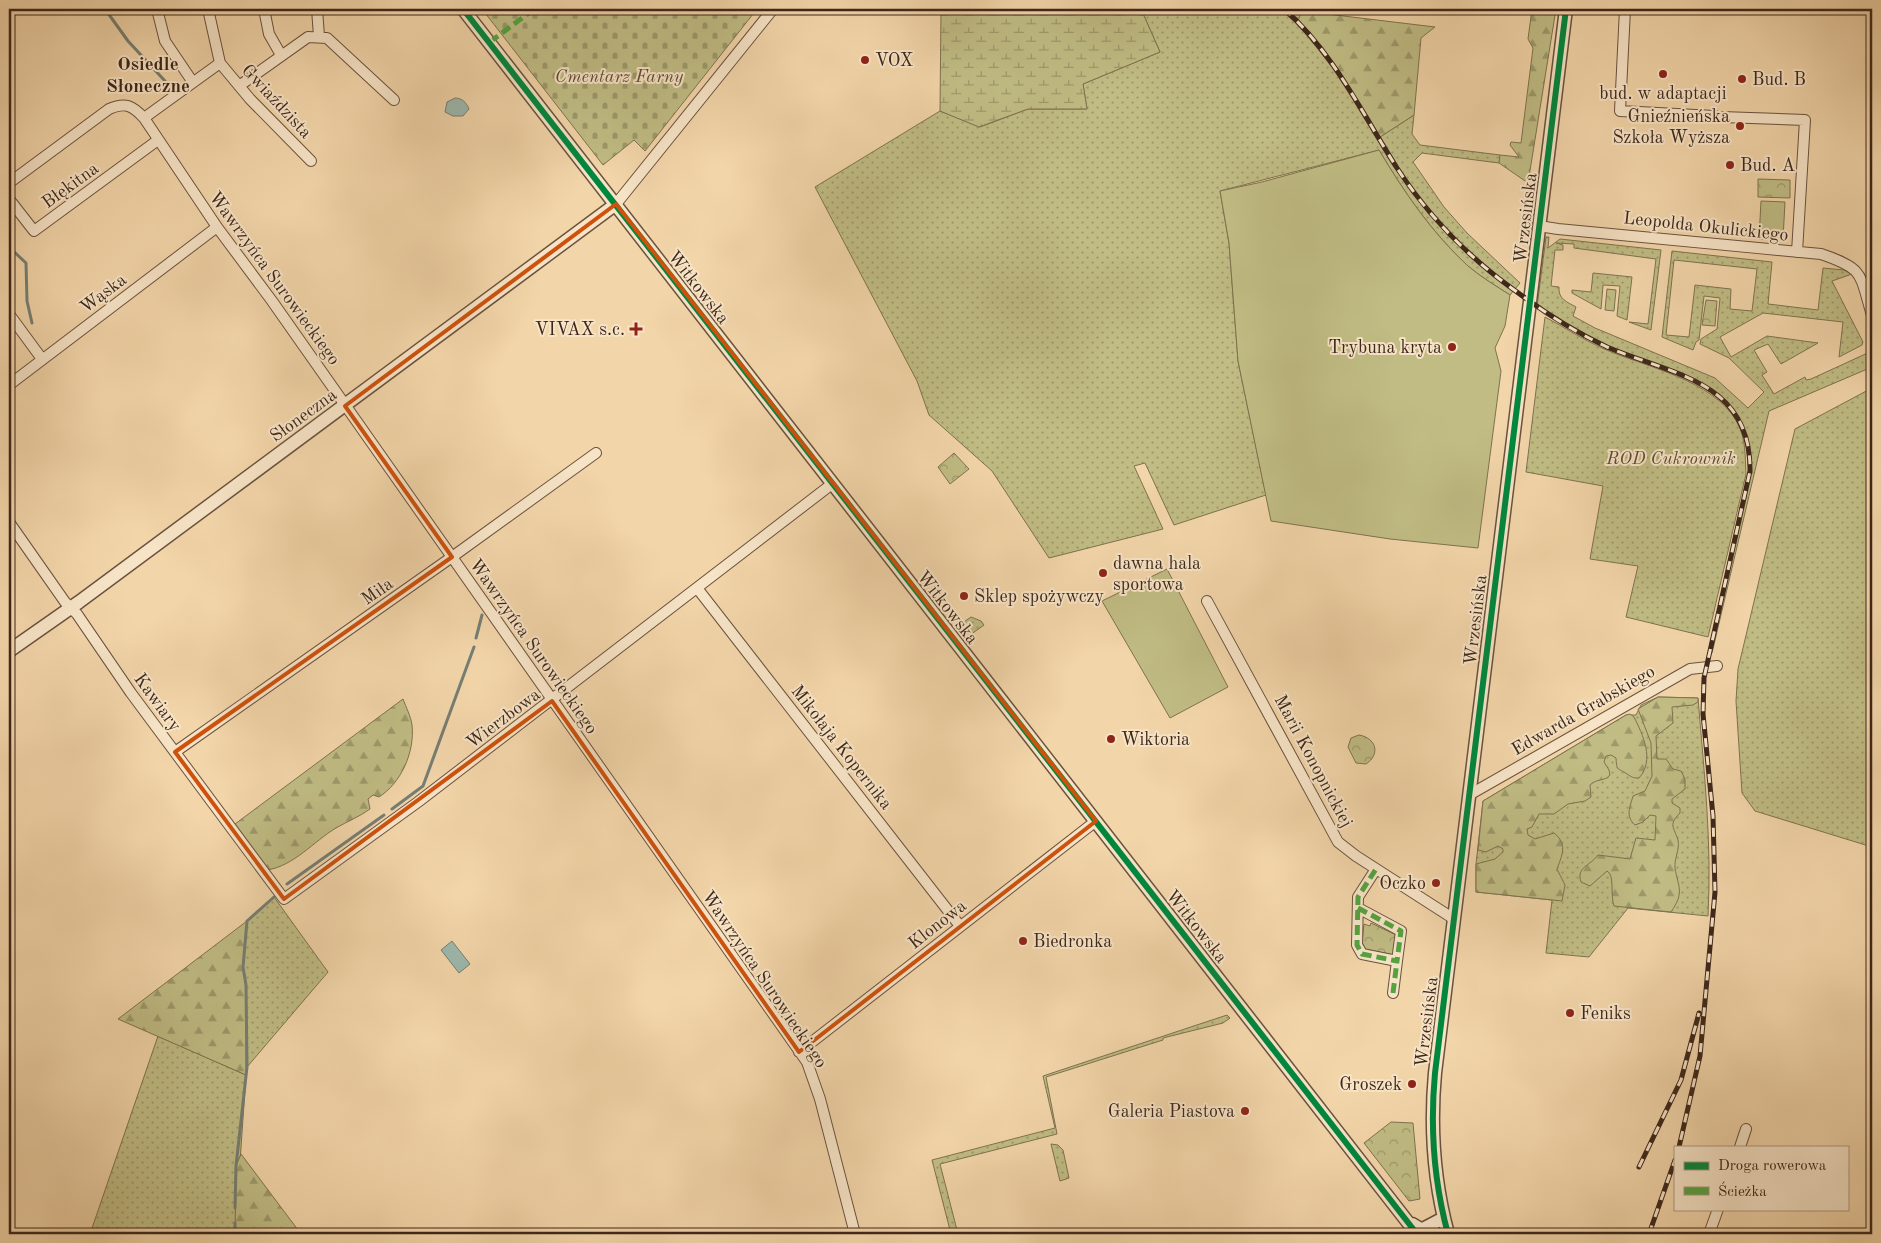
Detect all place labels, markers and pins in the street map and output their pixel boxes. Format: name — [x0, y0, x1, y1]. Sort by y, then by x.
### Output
place label: VOX — [875, 52, 914, 70]
marker: VOX — [859, 54, 871, 66]
marker: bud. w adaptacji — [1657, 68, 1669, 80]
place label: Bud. B — [1752, 71, 1806, 89]
marker: Bud. B — [1736, 73, 1748, 85]
place label: bud. w adaptacji — [1599, 85, 1727, 103]
place label: Gnieźnieńska Szkoła Wyższa — [1612, 108, 1730, 147]
marker: Gnieźnieńska Szkoła Wyższa — [1734, 120, 1746, 132]
place label: Bud. A — [1740, 157, 1796, 175]
marker: Bud. A — [1724, 159, 1736, 171]
place label: VIVAX s.c. — [535, 321, 625, 339]
marker: VIVAX s.c. — [629, 322, 643, 336]
place label: Trybuna kryta — [1328, 339, 1442, 357]
marker: Trybuna kryta — [1446, 341, 1458, 353]
place label: dawna hala sportowa — [1113, 555, 1201, 594]
marker: dawna hala sportowa — [1097, 567, 1109, 579]
place label: Sklep spożywczy — [974, 588, 1104, 606]
marker: Sklep spożywczy — [958, 590, 970, 602]
place label: Wiktoria — [1121, 731, 1190, 749]
marker: Wiktoria — [1105, 733, 1117, 745]
place label: Oczko — [1379, 875, 1426, 893]
marker: Oczko — [1430, 877, 1442, 889]
place label: Biedronka — [1033, 933, 1112, 951]
marker: Biedronka — [1017, 935, 1029, 947]
place label: Feniks — [1580, 1005, 1631, 1023]
marker: Feniks — [1564, 1007, 1576, 1019]
place label: Groszek — [1339, 1076, 1402, 1094]
marker: Groszek — [1406, 1078, 1418, 1090]
place label: Galeria Piastova — [1108, 1103, 1235, 1121]
marker: Galeria Piastova — [1239, 1105, 1251, 1117]

